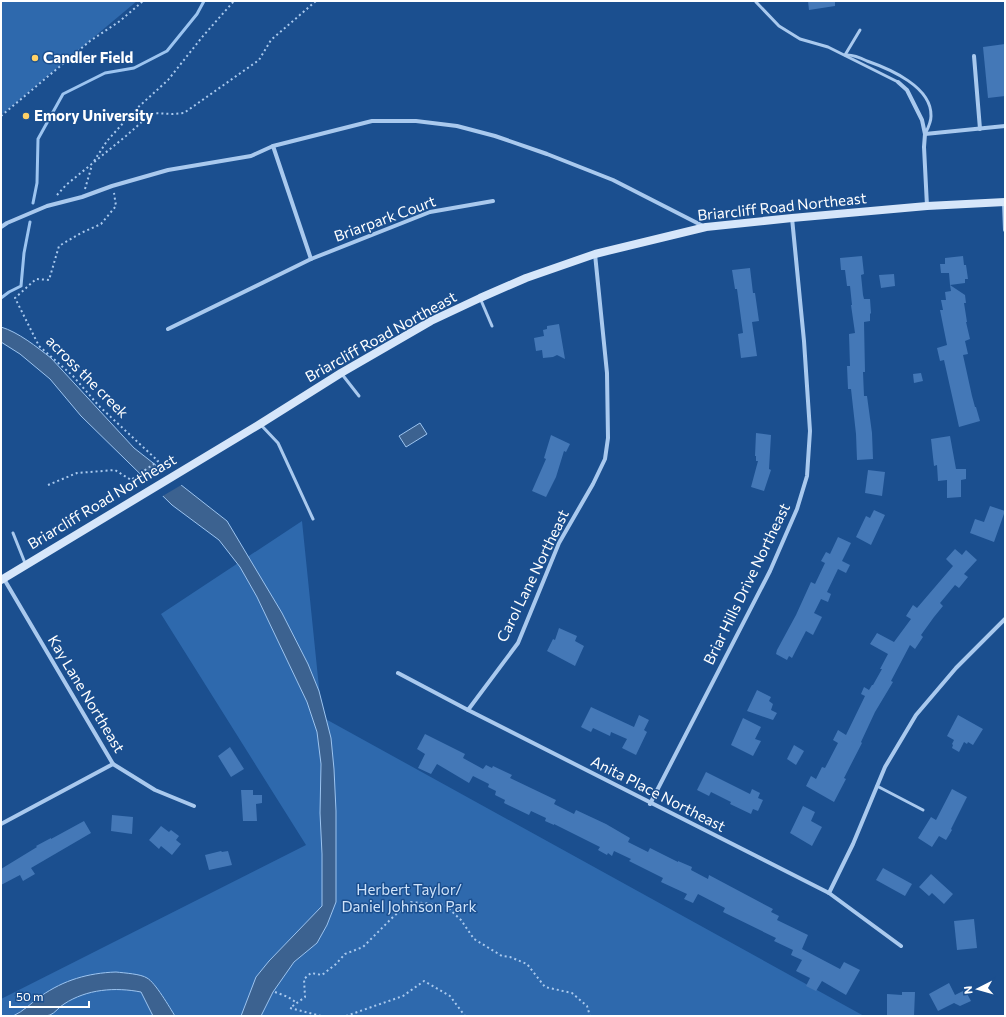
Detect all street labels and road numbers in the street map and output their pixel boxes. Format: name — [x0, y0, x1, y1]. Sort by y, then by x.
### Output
street label: Briarcliff Road Northeast — [696, 188, 867, 224]
street label: Briarpark Court — [331, 191, 438, 245]
street label: Briarcliff Road Northeast — [302, 287, 459, 385]
street label: across the creek — [43, 331, 133, 421]
street label: Briarcliff Road Northeast — [24, 450, 179, 553]
street label: Briar Hills Drive Northeast — [699, 500, 793, 667]
street label: Carol Lane Northeast — [492, 506, 572, 645]
street label: Kay Lane Northeast — [45, 631, 129, 756]
street label: Anita Place Northeast — [588, 751, 729, 835]

